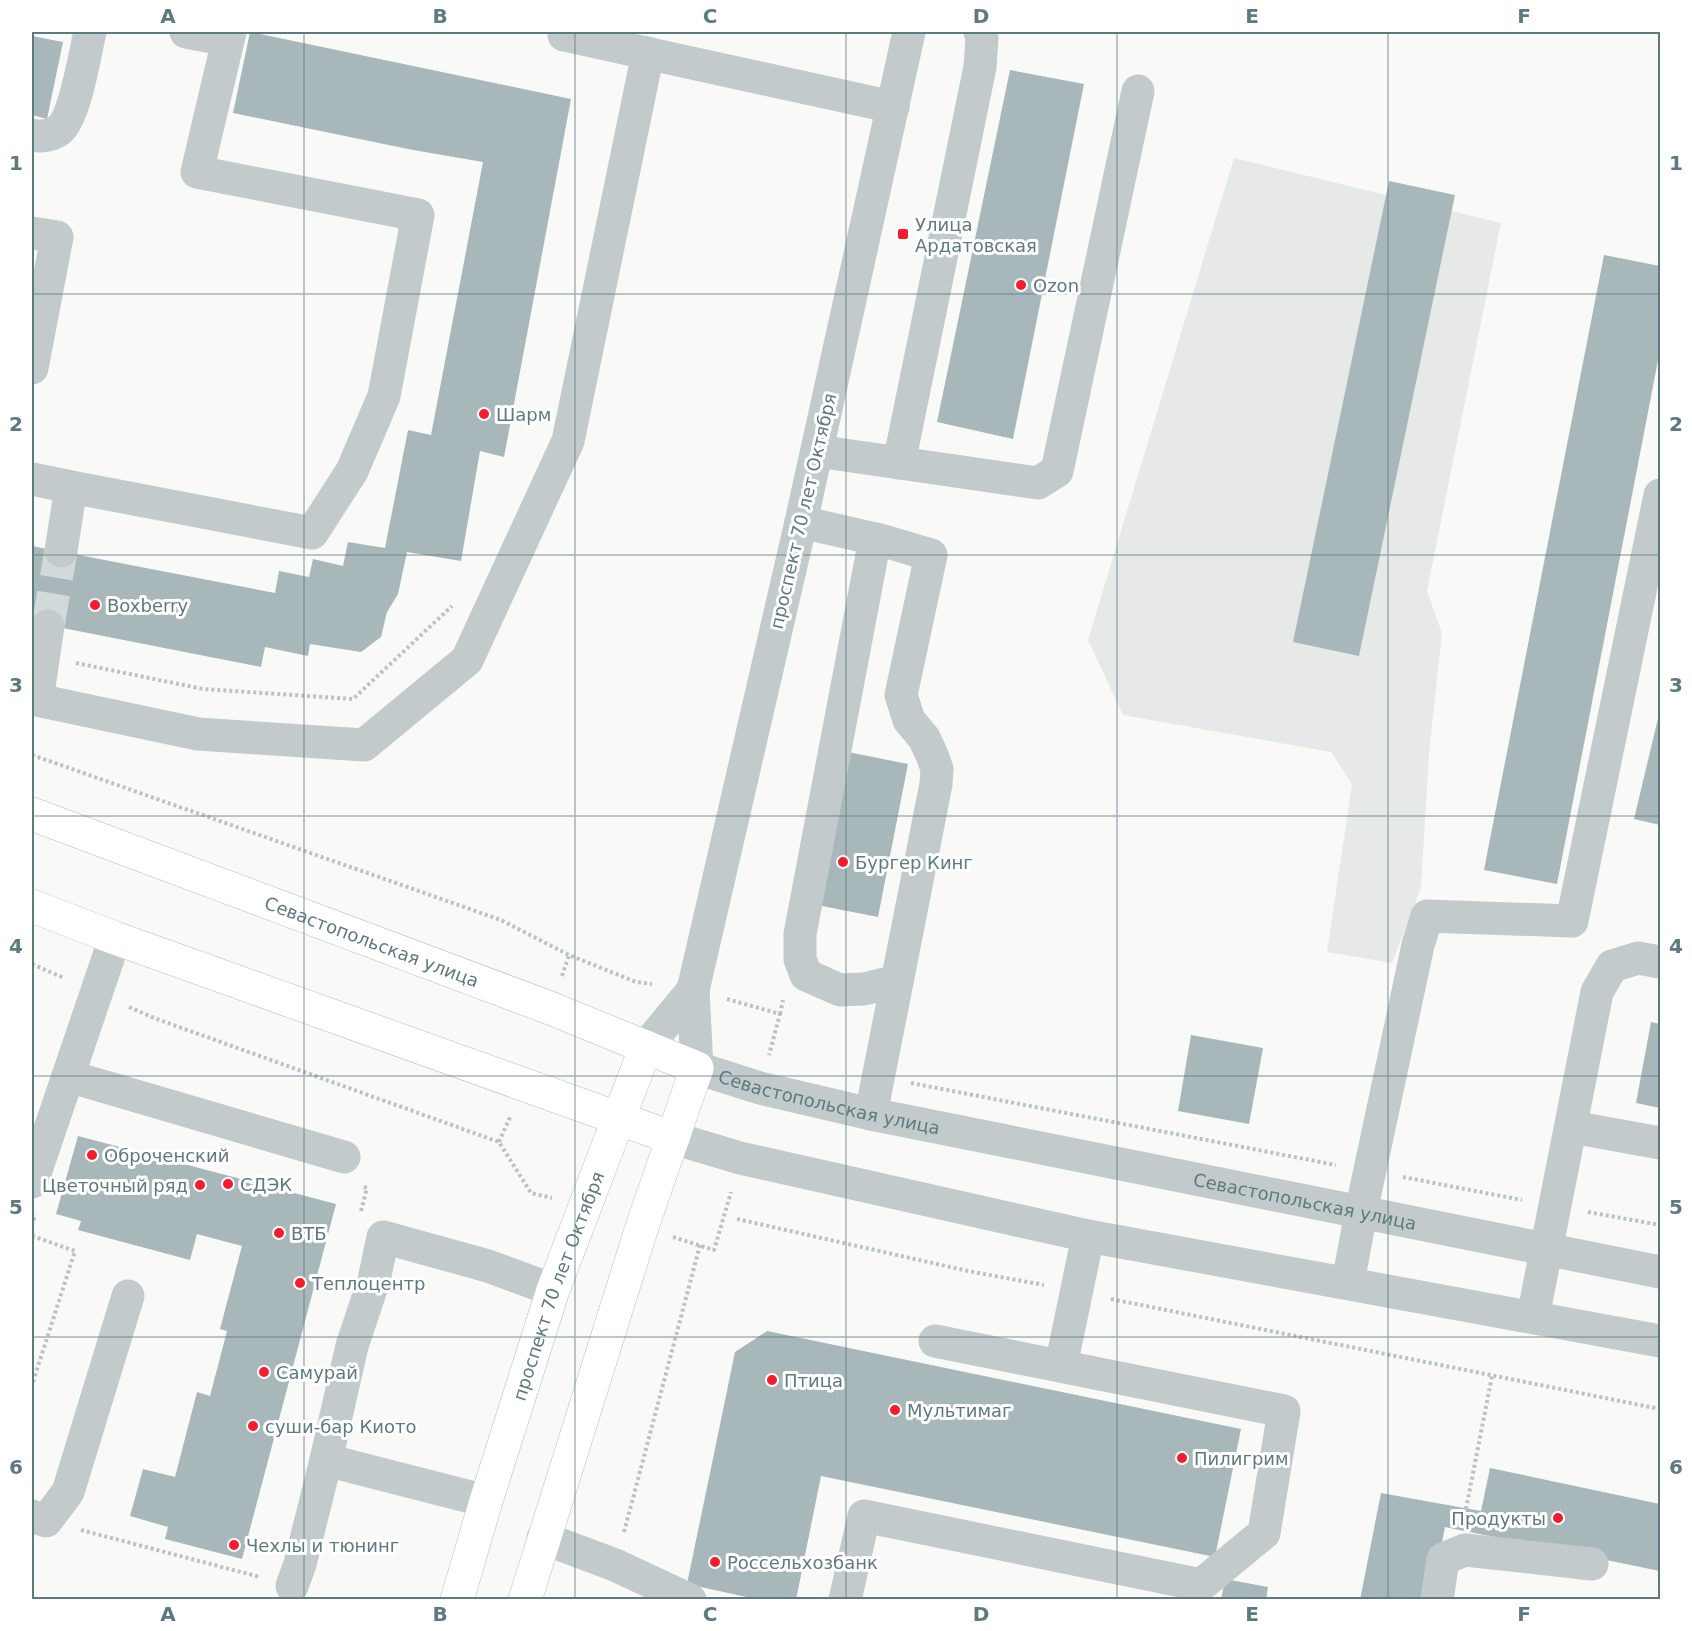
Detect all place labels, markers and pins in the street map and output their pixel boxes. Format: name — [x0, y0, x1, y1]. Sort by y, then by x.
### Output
place label: Улица Ардатовская — [915, 214, 1037, 256]
marker: Улица Ардатовская — [896, 227, 910, 241]
place label: Ozon — [1033, 275, 1079, 296]
marker: Ozon — [1014, 278, 1028, 292]
place label: Шарм — [496, 404, 551, 425]
marker: Шарм — [477, 407, 491, 421]
place label: Boxberry — [107, 595, 188, 616]
marker: Boxberry — [88, 598, 102, 612]
place label: Бургер Кинг — [855, 852, 973, 873]
marker: Бургер Кинг — [836, 855, 850, 869]
place label: Оброченский — [104, 1145, 229, 1166]
marker: Оброченский — [85, 1148, 99, 1162]
place label: СДЭК — [240, 1174, 292, 1195]
place label: Цветочный ряд — [42, 1175, 188, 1196]
marker: СДЭК — [221, 1177, 235, 1191]
marker: Цветочный ряд — [193, 1178, 207, 1192]
place label: ВТБ — [291, 1223, 327, 1244]
marker: ВТБ — [272, 1226, 286, 1240]
place label: Теплоцентр — [311, 1273, 425, 1294]
marker: Теплоцентр — [293, 1276, 307, 1290]
place label: Самурай — [276, 1362, 358, 1383]
marker: Самурай — [257, 1365, 271, 1379]
place label: Птица — [784, 1370, 843, 1391]
marker: Птица — [765, 1373, 779, 1387]
place label: Мультимаг — [907, 1400, 1012, 1421]
marker: Мультимаг — [888, 1403, 902, 1417]
place label: суши-бар Киото — [265, 1416, 416, 1437]
marker: суши-бар Киото — [246, 1419, 260, 1433]
place label: Пилигрим — [1194, 1448, 1289, 1469]
marker: Пилигрим — [1175, 1451, 1189, 1465]
place label: Продукты — [1451, 1508, 1546, 1529]
marker: Продукты — [1551, 1511, 1565, 1525]
place label: Чехлы и тюнинг — [246, 1535, 399, 1556]
marker: Чехлы и тюнинг — [227, 1538, 241, 1552]
place label: Россельхозбанк — [727, 1552, 878, 1573]
marker: Россельхозбанк — [708, 1555, 722, 1569]

